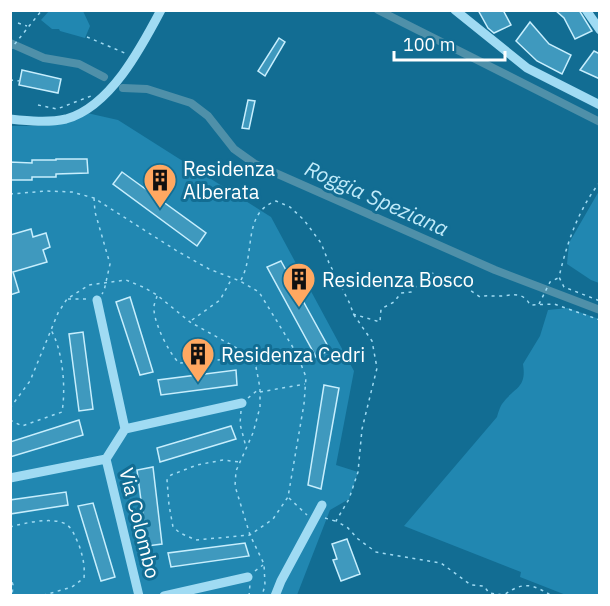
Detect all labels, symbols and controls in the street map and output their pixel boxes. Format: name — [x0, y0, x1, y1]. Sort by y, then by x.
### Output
scale bar — [394, 24, 505, 62]
text: 100 m — [403, 33, 455, 56]
water label: Roggia Speziana — [301, 154, 453, 242]
place label: Residenza Alberata — [183, 155, 275, 205]
building icon: Residenza Alberata — [142, 162, 178, 209]
building icon: Residenza Bosco — [281, 261, 317, 308]
place label: Residenza Bosco — [322, 266, 474, 293]
building icon: Residenza Cedri — [180, 336, 216, 383]
place label: Residenza Cedri — [221, 341, 365, 368]
street label: Via Colombo — [113, 465, 167, 581]

